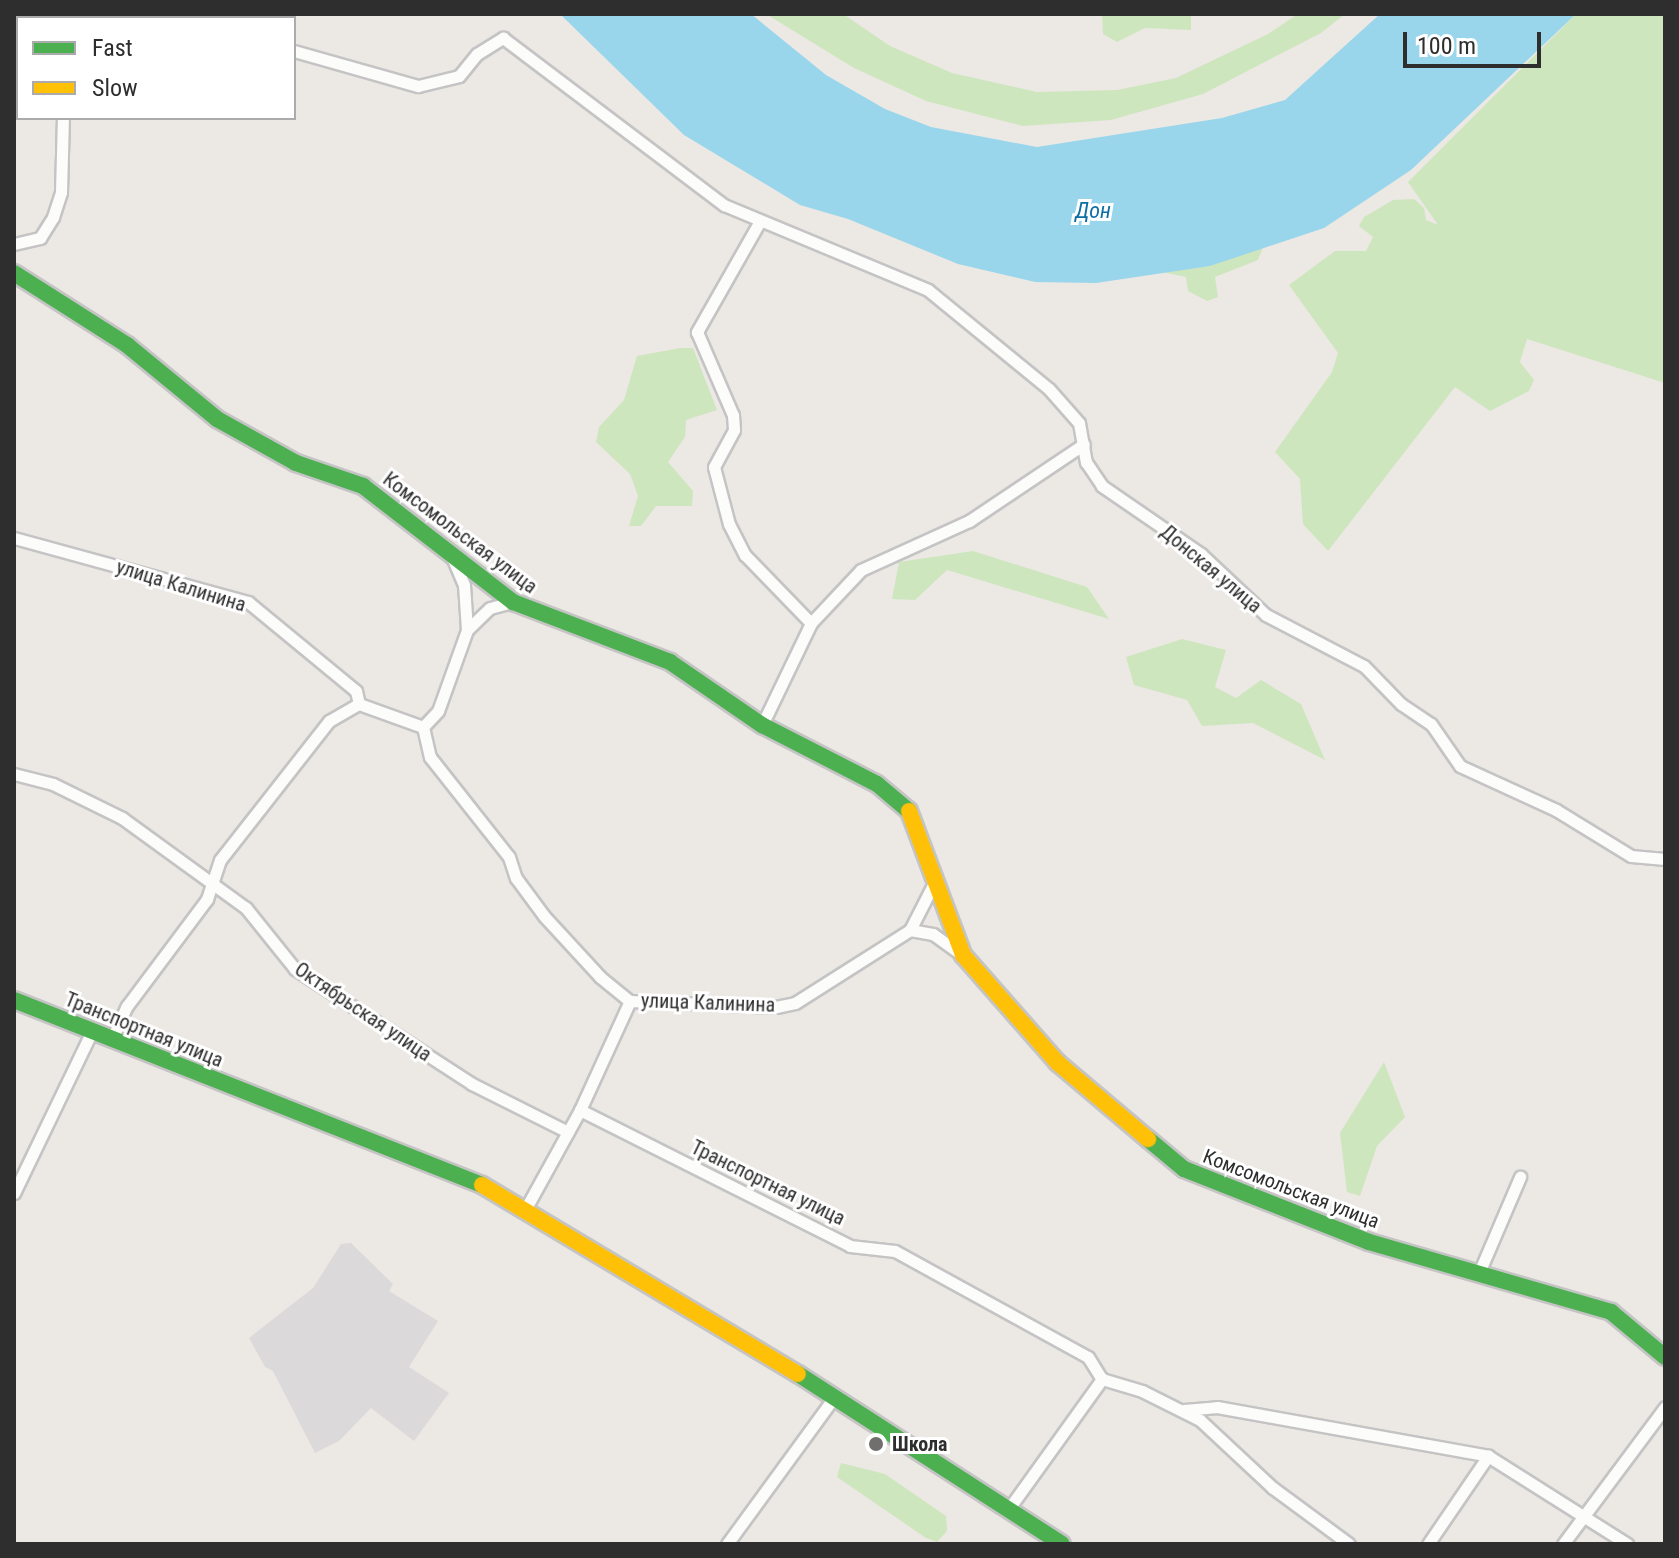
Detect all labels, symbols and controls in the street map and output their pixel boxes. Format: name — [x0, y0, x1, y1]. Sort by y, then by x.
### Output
legend — [16, 16, 296, 120]
scale bar — [1407, 16, 1545, 66]
text: 100 m — [1417, 32, 1476, 60]
text: Fast — [92, 34, 133, 62]
text: Slow — [92, 74, 138, 102]
water label: Дон — [1075, 198, 1111, 224]
street label: Комсомольская улица — [378, 467, 542, 599]
street label: Донская улица — [1156, 520, 1266, 618]
street label: улица Калинина — [113, 555, 249, 617]
street label: Октябрьская улица — [290, 957, 436, 1067]
street label: Транспортная улица — [61, 987, 227, 1073]
street label: улица Калинина — [640, 989, 776, 1017]
street label: Транспортная улица — [687, 1135, 849, 1231]
street label: Комсомольская улица — [1199, 1144, 1383, 1234]
place label: Школа — [892, 1432, 947, 1456]
marker: Школа — [867, 1435, 885, 1453]

